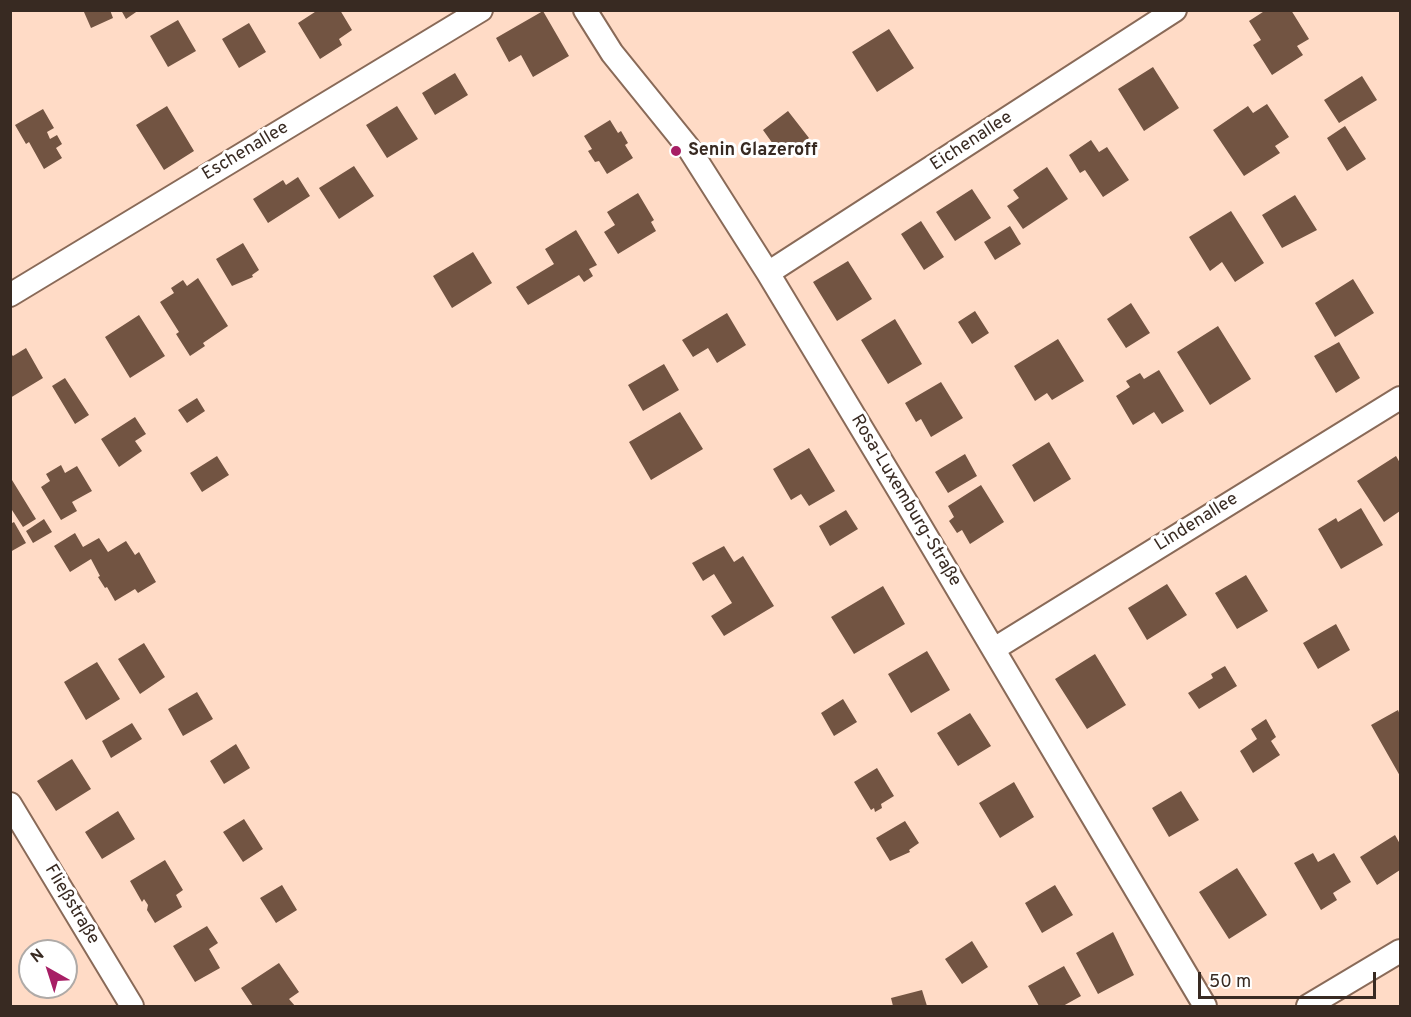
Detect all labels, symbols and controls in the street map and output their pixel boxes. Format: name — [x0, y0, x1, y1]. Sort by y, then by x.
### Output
street label: Eichenallee — [927, 107, 1017, 177]
street label: Eschenallee — [199, 118, 293, 186]
place label: Senin Glazeroff — [688, 140, 817, 162]
marker: Senin Glazeroff — [669, 144, 683, 158]
street label: Rosa-Luxemburg-Straße — [845, 411, 965, 591]
street label: Lindenallee — [1151, 489, 1243, 557]
street label: Fließstraße — [39, 861, 103, 949]
north arrow — [18, 939, 78, 999]
text: N — [27, 945, 49, 968]
scale bar — [1201, 960, 1380, 998]
text: 50 m — [1209, 971, 1251, 994]

